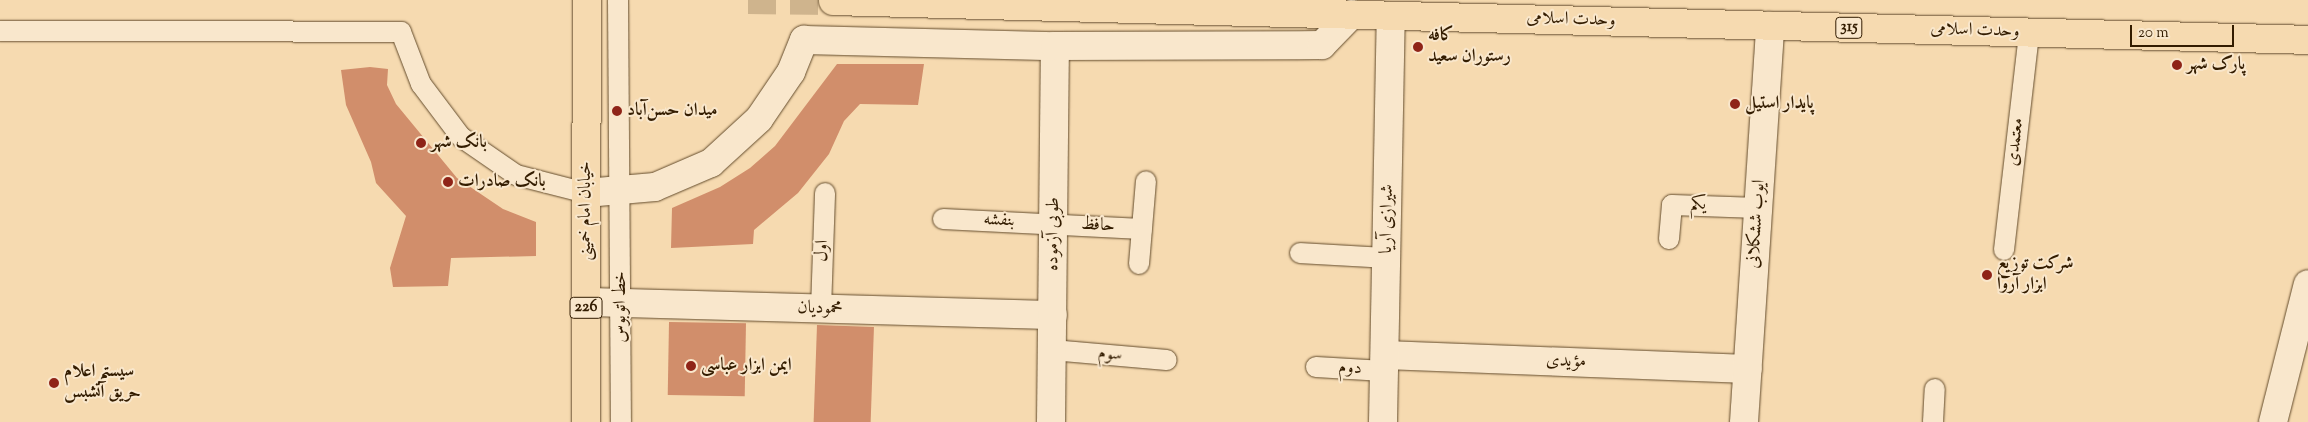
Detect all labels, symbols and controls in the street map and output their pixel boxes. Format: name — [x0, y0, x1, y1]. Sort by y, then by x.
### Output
street label: وحدت اسلامی — [1526, 8, 1616, 32]
road number: 315 — [1835, 14, 1863, 42]
scale bar — [2133, 15, 2237, 47]
street label: وحدت اسلامی — [1930, 19, 2020, 43]
text: 20 m — [2138, 23, 2169, 44]
place label: کافه رستوران سعید — [1428, 26, 1511, 68]
marker: کافه رستوران سعید — [1412, 41, 1424, 53]
place label: پارک شهر — [2187, 54, 2245, 76]
marker: پارک شهر — [2171, 59, 2183, 71]
place label: پایدار استیل — [1745, 93, 1814, 115]
marker: پایدار استیل — [1729, 98, 1741, 110]
place label: میدان حسن‌آباد — [627, 100, 718, 122]
marker: میدان حسن‌آباد — [611, 105, 623, 117]
street label: معتمدی — [2003, 117, 2029, 167]
place label: بانک شهر — [431, 132, 487, 154]
marker: بانک شهر — [415, 137, 427, 149]
street label: خیابان امام خمینی — [575, 161, 597, 261]
place label: بانک صادرات — [458, 171, 546, 193]
marker: بانک صادرات — [442, 176, 454, 188]
street label: ایوب ششکلانی — [1743, 179, 1771, 269]
street label: شیرازی آریا — [1377, 184, 1399, 254]
street label: یکم — [1690, 194, 1706, 216]
street label: طوبی آزموده — [1043, 197, 1065, 271]
street label: بنفشه — [983, 210, 1015, 232]
street label: حافظ — [1080, 214, 1116, 238]
street label: اول — [812, 240, 834, 262]
place label: شرکت توزیع ابزار آروا — [1997, 254, 2073, 296]
marker: شرکت توزیع ابزار آروا — [1981, 269, 1993, 281]
street label: خط اتوبوس — [610, 271, 632, 343]
road number: 226 — [568, 294, 604, 322]
street label: محمودیان — [797, 298, 843, 320]
street label: سوم — [1097, 343, 1123, 367]
street label: مؤیدی — [1546, 351, 1586, 373]
place label: ایمن ابزار عباسی — [701, 355, 792, 377]
street label: دوم — [1338, 358, 1362, 380]
marker: ایمن ابزار عباسی — [685, 360, 697, 372]
place label: سیستم اعلام حریق آتشبس — [64, 362, 141, 404]
marker: سیستم اعلام حریق آتشبس — [48, 377, 60, 389]

